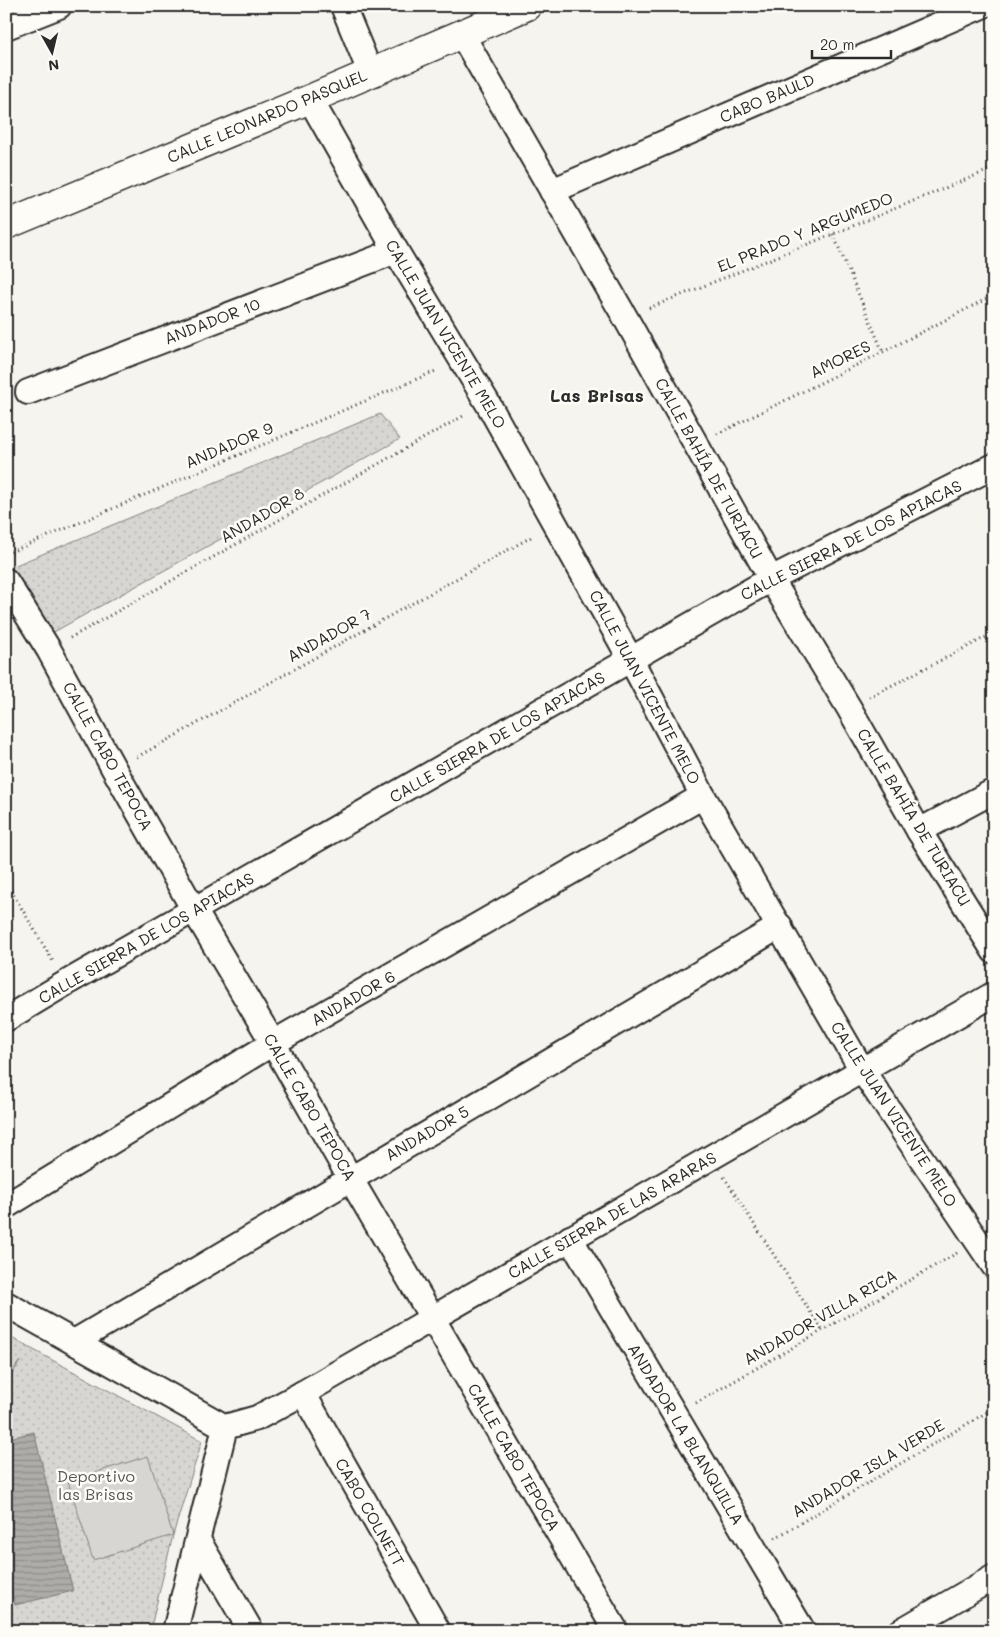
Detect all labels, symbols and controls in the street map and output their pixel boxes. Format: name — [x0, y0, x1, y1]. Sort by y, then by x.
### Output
north arrow — [28, 28, 78, 78]
scale bar — [812, 28, 891, 60]
text: 20 m — [820, 34, 854, 54]
text: N — [47, 55, 60, 76]
street label: CALLE LEONARDO PASQUEL — [164, 64, 370, 167]
street label: CABO BAULD — [716, 68, 818, 127]
street label: EL PRADO Y ARGUMEDO — [714, 187, 896, 276]
street label: CALLE JUAN VICENTE MELO — [382, 235, 511, 432]
street label: ANDADOR 10 — [161, 293, 263, 348]
street label: AMORES — [806, 335, 874, 382]
street label: CALLE BAHÍA DE TURIACU — [651, 374, 768, 562]
district label: Las Brisas — [550, 383, 644, 407]
street label: ANDADOR 9 — [182, 417, 276, 472]
street label: CALLE SIERRA DE LOS APIACAS — [737, 474, 965, 605]
street label: ANDADOR 8 — [216, 482, 308, 547]
street label: CALLE JUAN VICENTE MELO — [585, 586, 706, 787]
street label: ANDADOR 7 — [283, 603, 375, 666]
street label: CALLE SIERRA DE LOS APIACAS — [385, 666, 608, 807]
street label: CALLE CABO TEPOCA — [59, 678, 158, 834]
street label: CALLE BAHÍA DE TURIACU — [853, 724, 976, 909]
street label: CALLE SIERRA DE LOS APIACAS — [34, 867, 257, 1008]
street label: ANDADOR 6 — [307, 965, 399, 1030]
street label: CALLE JUAN VICENTE MELO — [827, 1017, 962, 1210]
street label: CALLE CABO TEPOCA — [260, 1029, 361, 1184]
street label: ANDADOR 5 — [381, 1100, 472, 1165]
street label: CALLE SIERRA DE LAS ARARAS — [504, 1146, 720, 1283]
street label: ANDADOR VILLA RICA — [739, 1264, 900, 1369]
street label: ANDADOR LA BLANQUILLA — [624, 1339, 749, 1528]
street label: CALLE CABO TEPOCA — [464, 1379, 565, 1534]
street label: ANDADOR ISLA VERDE — [788, 1414, 948, 1522]
street label: CABO COLNETT — [331, 1454, 410, 1570]
park label: Deportivo las Brisas — [57, 1465, 135, 1504]

